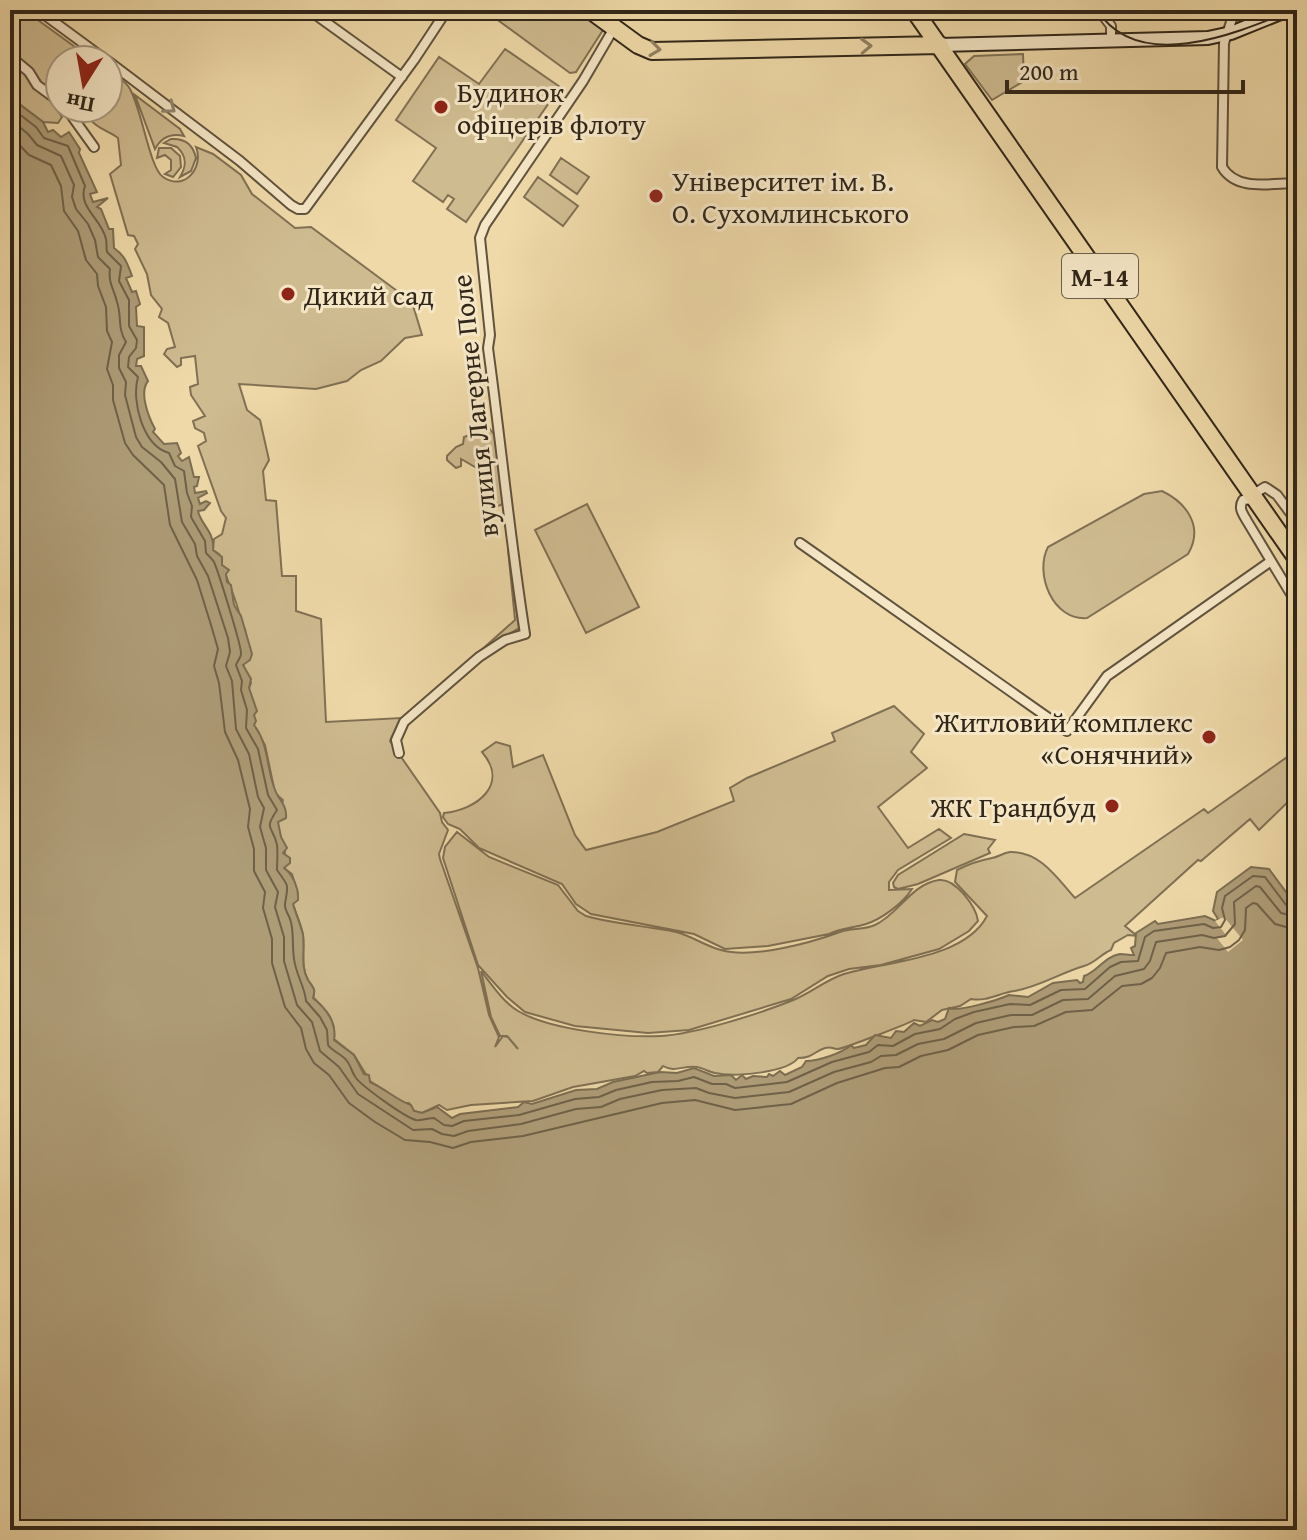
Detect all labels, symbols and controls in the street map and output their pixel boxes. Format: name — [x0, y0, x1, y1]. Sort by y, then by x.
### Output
one-way arrow — [860, 37, 873, 54]
one-way arrow — [649, 40, 662, 57]
north arrow — [44, 44, 124, 124]
scale bar — [1007, 44, 1243, 94]
text: 200 m — [1019, 54, 1079, 89]
place label: Будинок офіцерів флоту — [457, 71, 646, 144]
text: Пн — [63, 85, 97, 122]
one-way arrow — [162, 98, 176, 113]
marker: Будинок офіцерів флоту — [432, 98, 450, 116]
place label: Університет ім. В. О. Сухомлинського — [672, 160, 909, 233]
marker: Університет ім. В. О. Сухомлинського — [647, 187, 665, 205]
road number: М-14 — [1062, 254, 1138, 298]
street label: вулиця Лагерне Поле — [440, 273, 508, 539]
place label: Дикий сад — [303, 274, 434, 315]
marker: Дикий сад — [279, 285, 297, 303]
place label: Житловий комплекс «Сонячний» — [934, 701, 1193, 774]
marker: Житловий комплекс «Сонячний» — [1200, 728, 1218, 746]
place label: ЖК Грандбуд — [929, 786, 1096, 827]
marker: ЖК Грандбуд — [1103, 797, 1121, 815]

